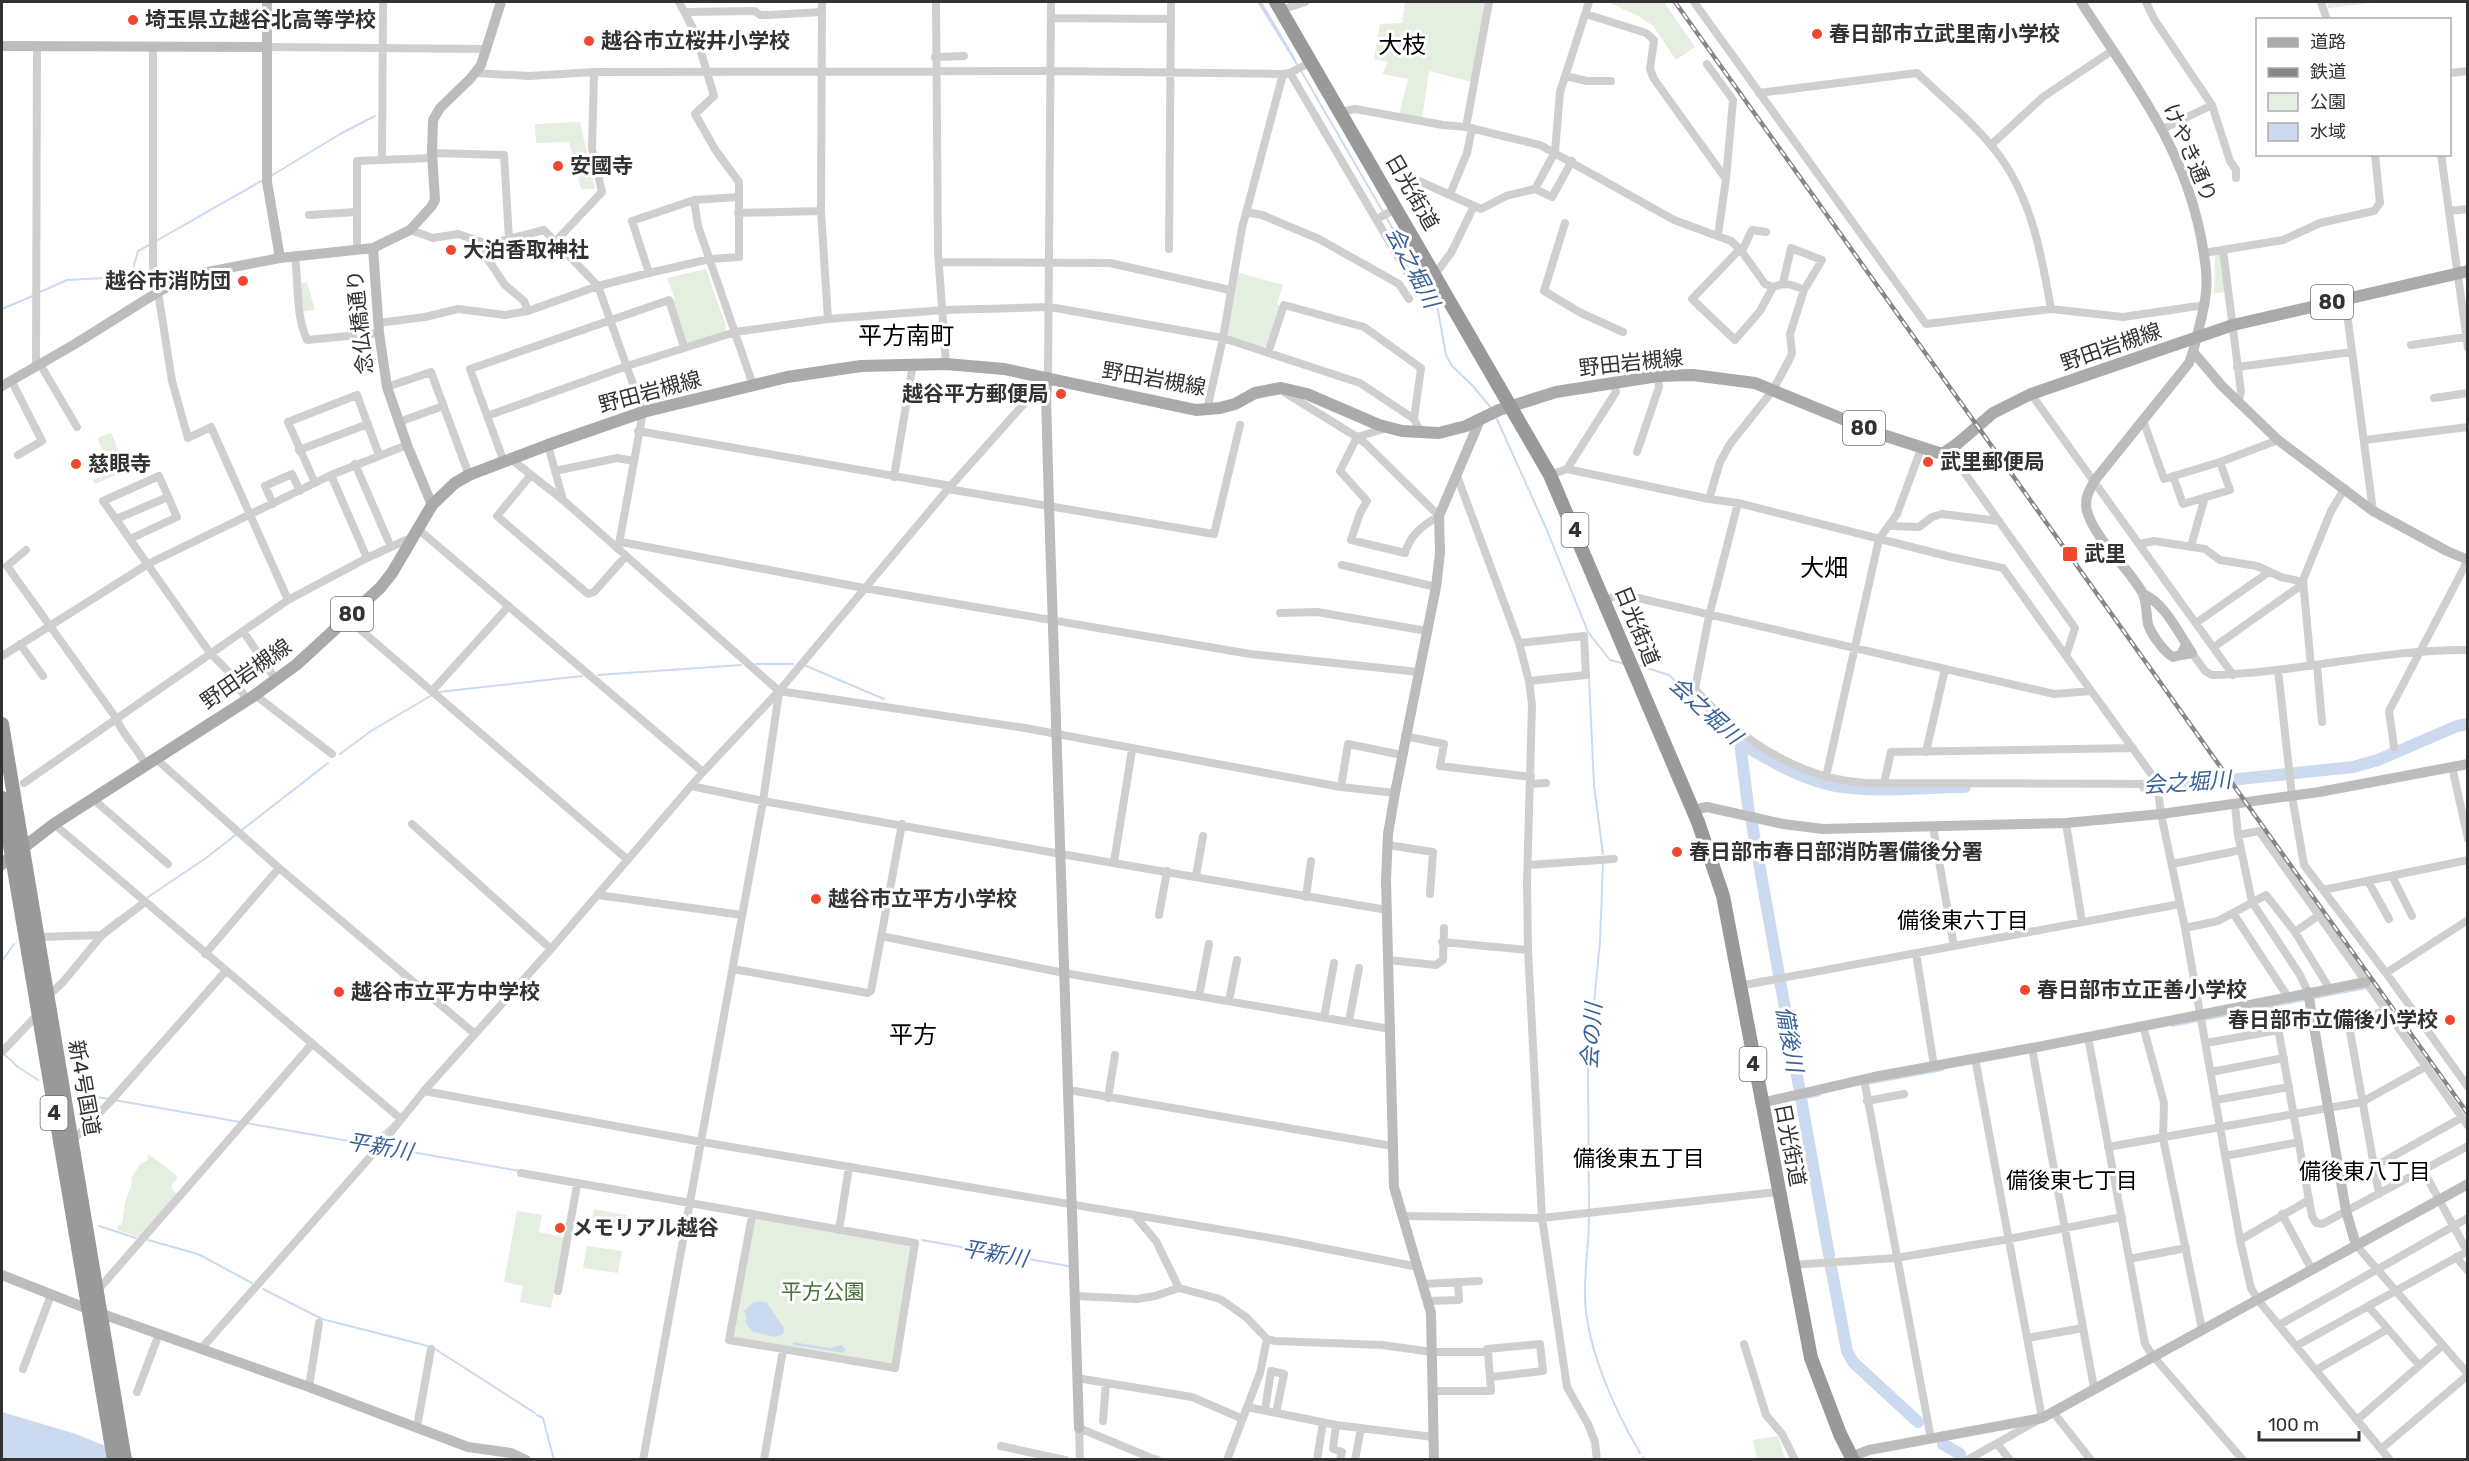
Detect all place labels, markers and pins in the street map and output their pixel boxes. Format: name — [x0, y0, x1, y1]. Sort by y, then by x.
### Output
place label: 埼玉県立越谷北高等学校 — [145, 7, 376, 32]
marker: 埼玉県立越谷北高等学校 — [126, 13, 140, 27]
place label: 春日部市立武里南小学校 — [1829, 21, 2060, 46]
marker: 春日部市立武里南小学校 — [1810, 27, 1824, 41]
place label: 越谷市立桜井小学校 — [601, 28, 790, 53]
marker: 越谷市立桜井小学校 — [582, 34, 596, 48]
place label: 安國寺 — [570, 153, 633, 178]
marker: 安國寺 — [551, 159, 565, 173]
place label: 大泊香取神社 — [463, 237, 589, 262]
marker: 大泊香取神社 — [444, 243, 458, 257]
place label: 越谷市消防団 — [105, 268, 231, 293]
marker: 越谷市消防団 — [236, 274, 250, 288]
place label: 越谷平方郵便局 — [902, 381, 1049, 406]
marker: 越谷平方郵便局 — [1054, 387, 1068, 401]
place label: 武里郵便局 — [1940, 449, 2045, 474]
place label: 慈眼寺 — [88, 451, 151, 476]
marker: 武里郵便局 — [1921, 455, 1935, 469]
marker: 慈眼寺 — [69, 457, 83, 471]
place label: 武里 — [2084, 541, 2126, 566]
marker: 武里 — [2061, 545, 2079, 563]
place label: 春日部市春日部消防署備後分署 — [1689, 839, 1983, 864]
marker: 春日部市春日部消防署備後分署 — [1670, 845, 1684, 859]
place label: 越谷市立平方小学校 — [828, 886, 1017, 911]
marker: 越谷市立平方小学校 — [809, 892, 823, 906]
place label: 春日部市立正善小学校 — [2037, 977, 2247, 1002]
place label: 越谷市立平方中学校 — [351, 979, 540, 1004]
marker: 春日部市立正善小学校 — [2018, 983, 2032, 997]
marker: 越谷市立平方中学校 — [332, 985, 346, 999]
place label: 春日部市立備後小学校 — [2228, 1007, 2438, 1032]
marker: 春日部市立備後小学校 — [2443, 1013, 2457, 1027]
place label: メモリアル越谷 — [572, 1215, 719, 1240]
marker: メモリアル越谷 — [553, 1221, 567, 1235]

